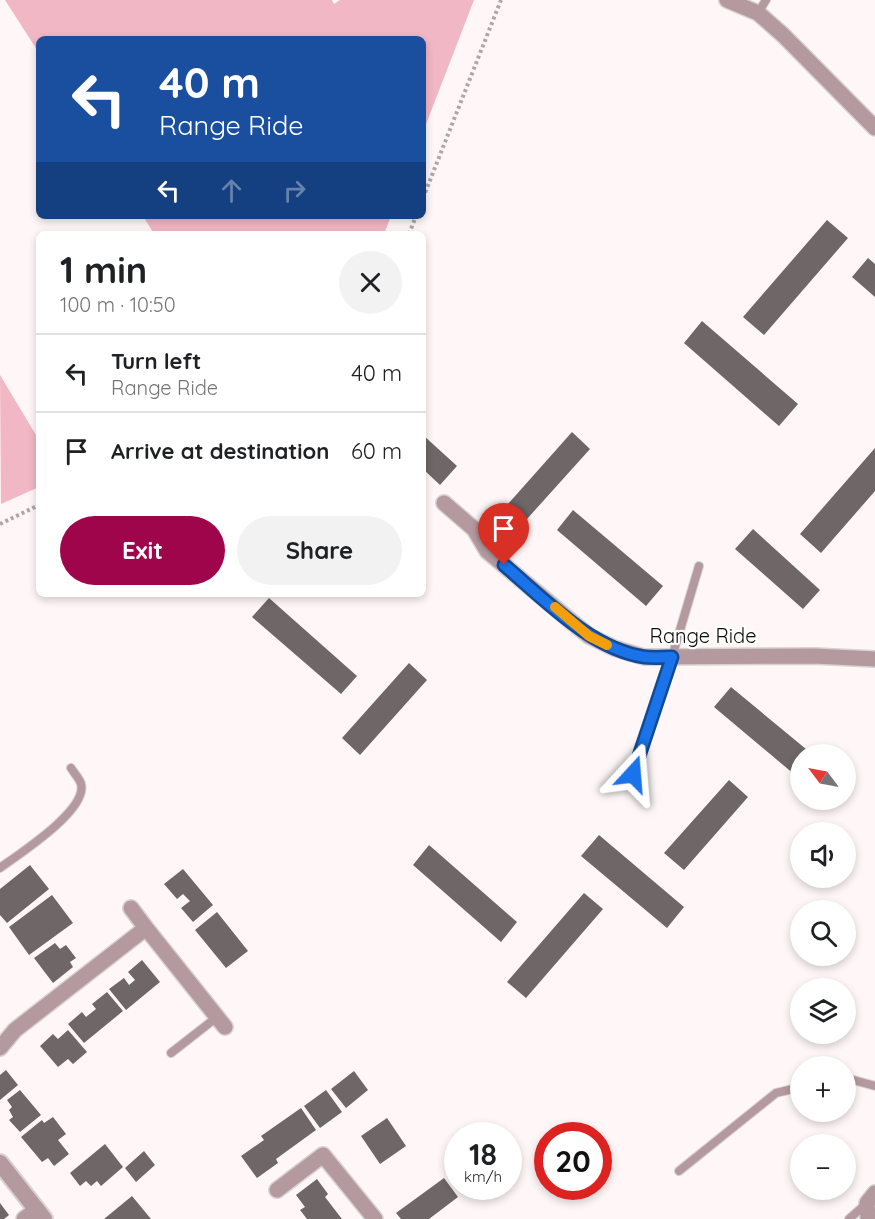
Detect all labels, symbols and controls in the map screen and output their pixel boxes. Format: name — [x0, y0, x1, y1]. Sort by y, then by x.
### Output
text: 40 m — [159, 56, 260, 109]
icon: left — [60, 60, 138, 138]
text: Range Ride — [159, 108, 304, 142]
icon: left — [152, 174, 185, 207]
icon: ahead — [215, 174, 248, 207]
icon: right — [278, 174, 311, 207]
text: 1 min — [60, 247, 147, 292]
button: close — [339, 251, 402, 314]
text: 100 m · 10:50 — [60, 292, 176, 317]
text: Turn left — [111, 347, 201, 375]
icon: left — [60, 357, 93, 390]
text: 40 m — [351, 359, 402, 387]
text: Range Ride — [111, 375, 218, 400]
icon: arrive — [60, 435, 93, 468]
text: Arrive at destination — [111, 437, 329, 465]
text: 60 m — [351, 437, 402, 465]
pin — [478, 503, 529, 565]
icon: arrive — [487, 512, 520, 545]
button: Exit — [60, 516, 225, 585]
button: Share — [237, 516, 402, 585]
street label: Range Ride — [649, 623, 757, 648]
position arrow — [601, 742, 665, 806]
north arrow — [790, 744, 856, 810]
map controls — [790, 744, 856, 1200]
button: sound — [790, 822, 856, 888]
button: search — [790, 900, 856, 966]
button: layers — [790, 978, 856, 1044]
button: + — [790, 1056, 856, 1122]
speed limit sign: 20 — [534, 1122, 612, 1200]
button: − — [790, 1134, 856, 1200]
text: 18 — [469, 1135, 497, 1173]
text: km/h — [464, 1167, 502, 1186]

